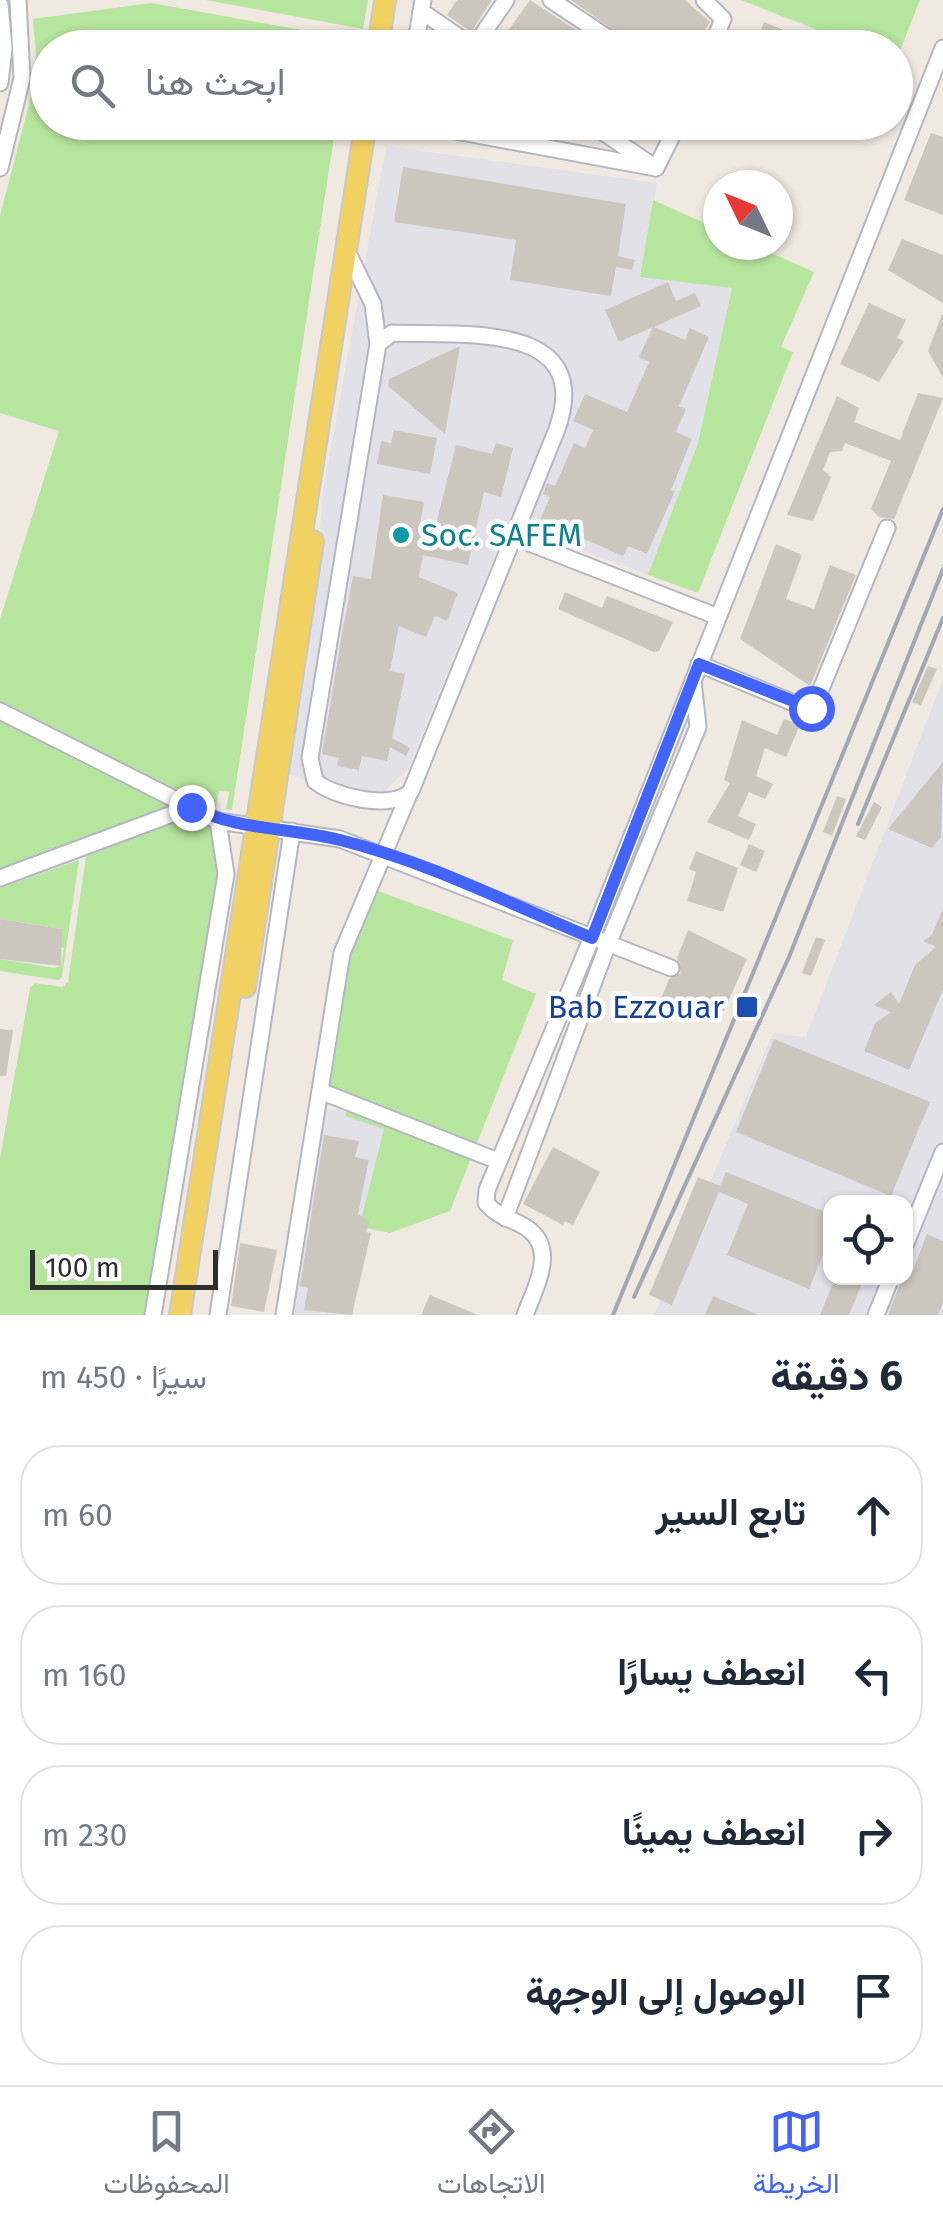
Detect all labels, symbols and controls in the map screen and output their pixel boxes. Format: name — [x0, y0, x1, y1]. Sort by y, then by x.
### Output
search box — [30, 30, 913, 140]
icon: search — [65, 58, 120, 113]
text: ابحث هنا — [145, 59, 285, 105]
north arrow — [703, 170, 793, 260]
place label: Soc. SAFEM — [421, 516, 582, 554]
marker: Soc. SAFEM — [390, 524, 412, 546]
route start — [789, 686, 835, 732]
route end — [169, 785, 215, 831]
place label: Bab Ezzouar — [548, 988, 725, 1026]
marker: Bab Ezzouar — [734, 994, 760, 1020]
map controls — [823, 1195, 913, 1285]
button: locate — [823, 1195, 913, 1285]
scale bar — [30, 1245, 218, 1290]
text: 100 m — [45, 1251, 120, 1284]
text: 6 دقيقة — [770, 1351, 903, 1401]
text: سيرًا · 450 m — [40, 1358, 207, 1396]
icon: ahead — [846, 1488, 901, 1543]
text: تابع السير — [655, 1489, 806, 1535]
text: 60 m — [42, 1496, 113, 1534]
icon: left — [846, 1648, 901, 1703]
text: انعطف يسارًا — [617, 1649, 806, 1695]
text: 160 m — [42, 1656, 127, 1694]
icon: right — [846, 1808, 901, 1863]
text: انعطف يمينًا — [622, 1809, 806, 1855]
text: 230 m — [42, 1816, 127, 1854]
icon: arrive — [846, 1968, 901, 2023]
text: الوصول إلى الوجهة — [525, 1969, 806, 2015]
tab: المحفوظات — [104, 2104, 230, 2208]
tab: الاتجاهات — [437, 2104, 546, 2208]
tab: الخريطة — [753, 2104, 839, 2208]

